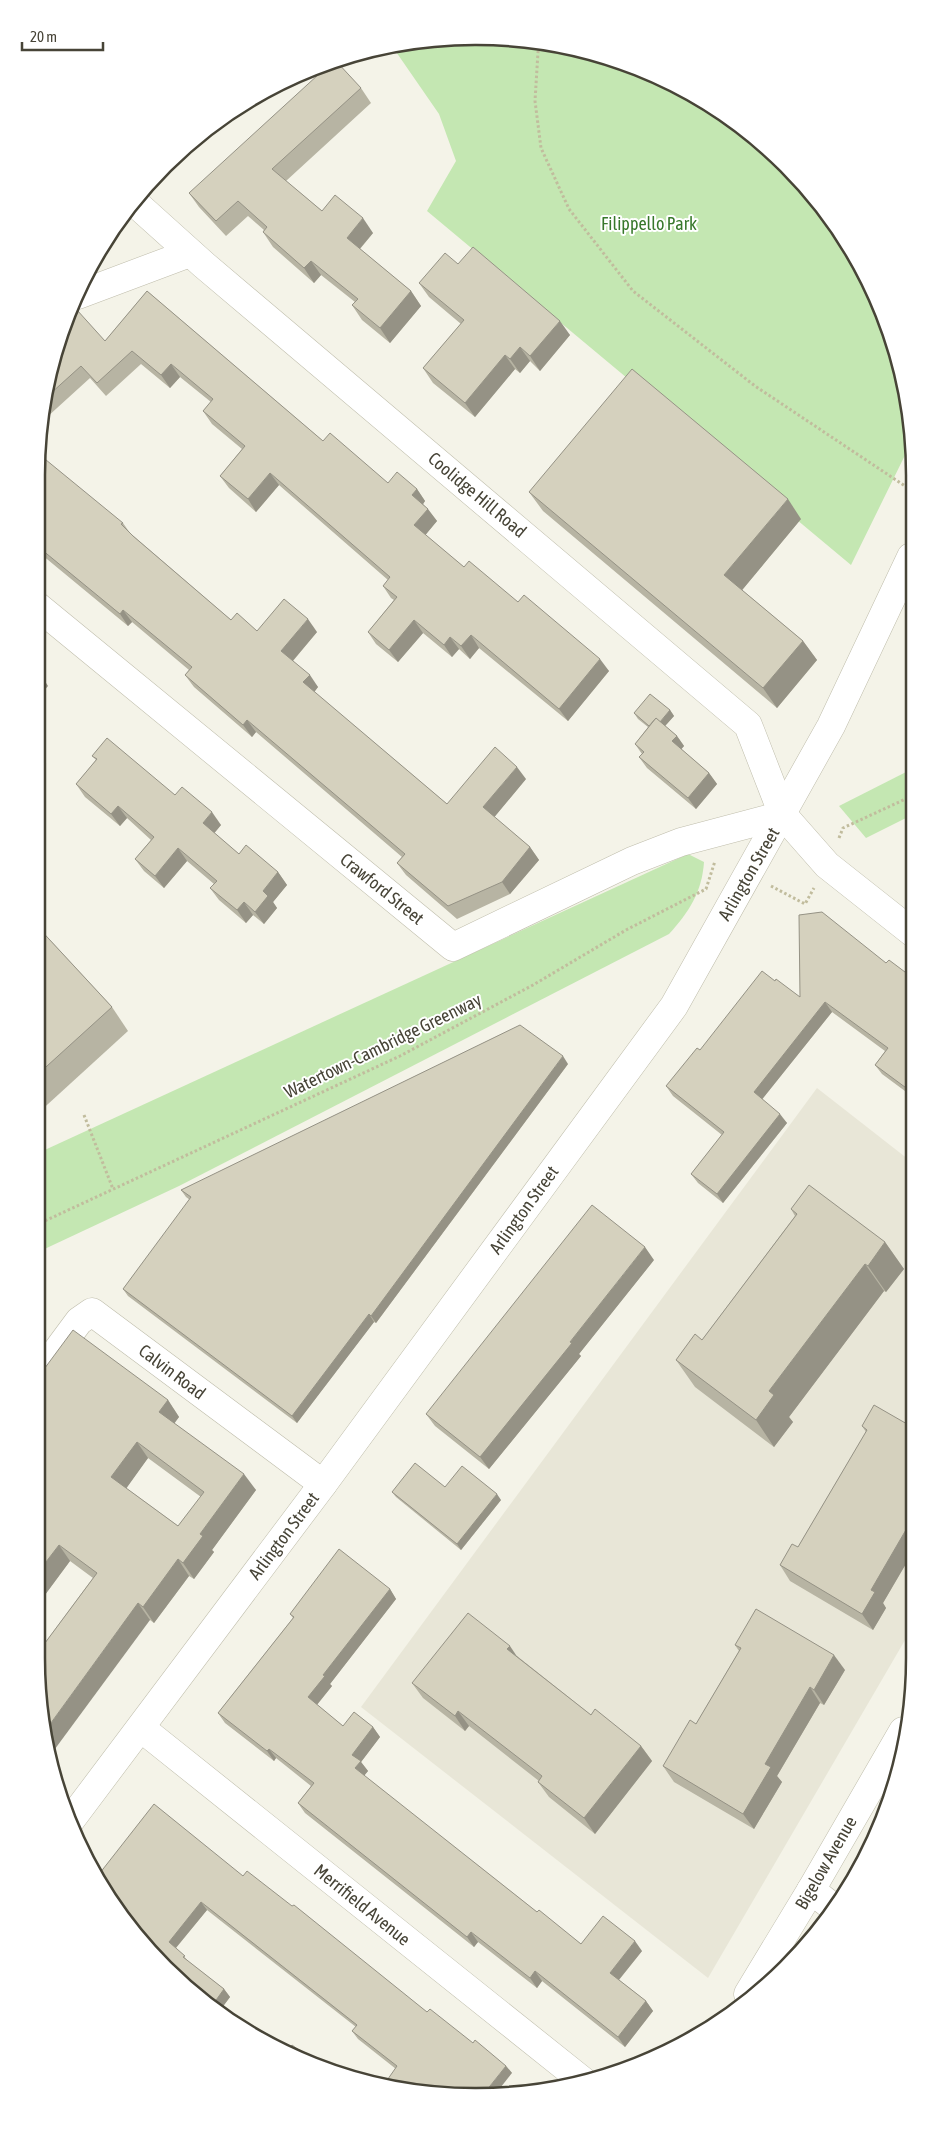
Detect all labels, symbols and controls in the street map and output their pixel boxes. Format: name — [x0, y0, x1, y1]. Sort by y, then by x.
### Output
scale bar — [22, 20, 104, 52]
text: 20 m — [30, 28, 57, 45]
park label: Filippello Park — [601, 213, 697, 234]
street label: Coolidge Hill Road — [424, 448, 531, 542]
street label: Arlington Street — [714, 824, 784, 924]
street label: Crawford Street — [336, 849, 428, 929]
street label: Watertown-Cambridge Greenway — [281, 989, 485, 1102]
street label: Arlington Street — [485, 1162, 563, 1258]
street label: Calvin Road — [135, 1340, 210, 1404]
street label: Arlington Street — [244, 1488, 323, 1583]
street label: Bigelow Avenue — [790, 1812, 861, 1913]
street label: Merrifield Avenue — [310, 1859, 415, 1950]

